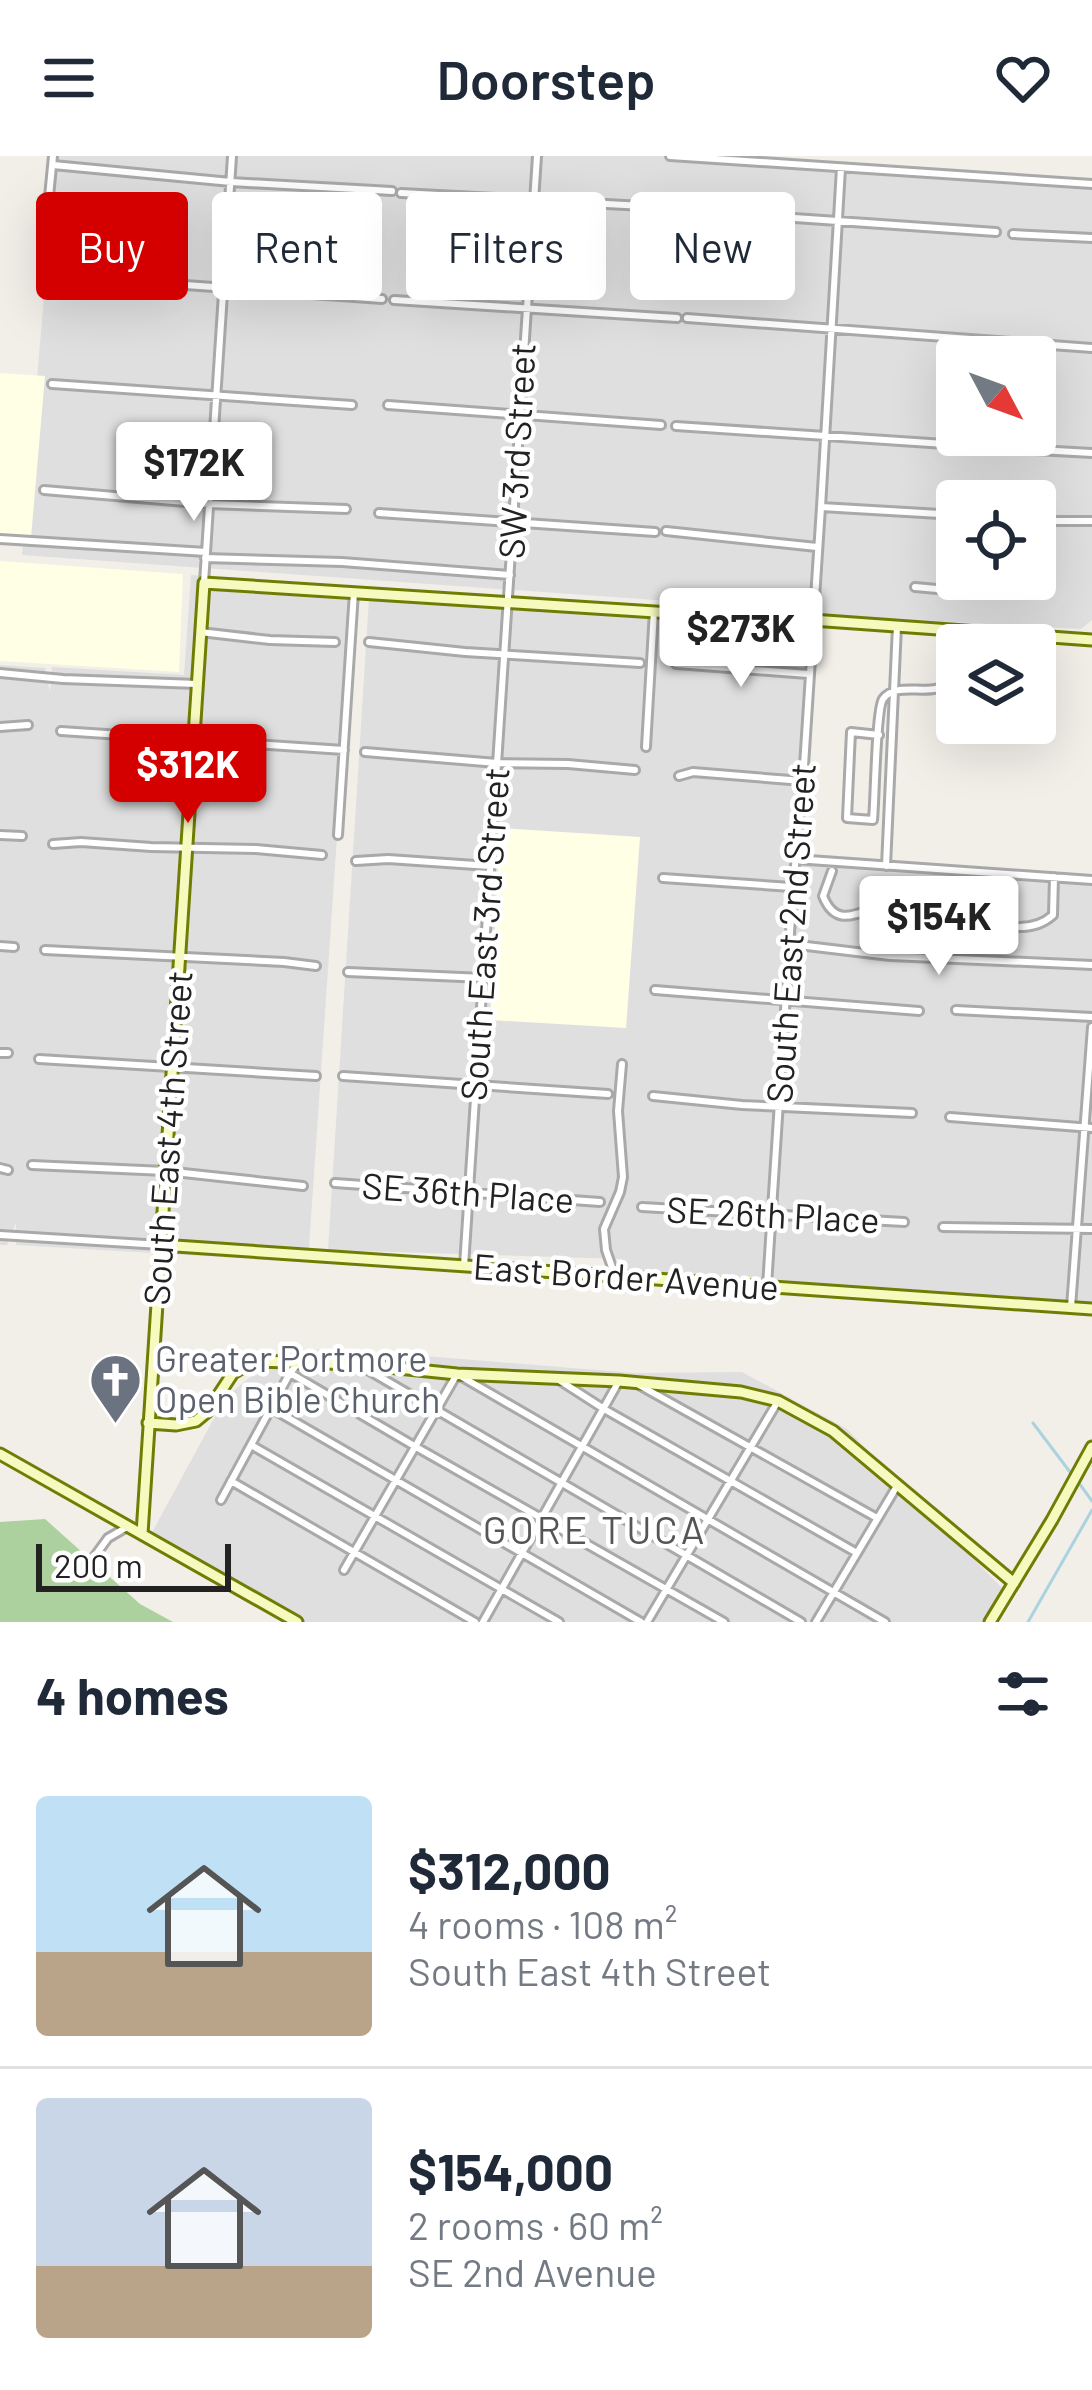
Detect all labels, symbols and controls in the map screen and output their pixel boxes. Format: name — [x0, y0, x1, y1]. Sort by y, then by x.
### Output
icon: menu — [36, 45, 102, 111]
icon: heart — [990, 45, 1056, 111]
text: Doorstep — [436, 46, 656, 111]
chip: Buy — [36, 192, 188, 300]
chip: Rent — [212, 192, 382, 300]
chip: Filters — [406, 192, 606, 300]
chip: New — [630, 192, 795, 300]
north arrow — [936, 336, 1056, 456]
map controls — [936, 336, 1056, 744]
street label: SW 3rd Street — [488, 342, 543, 560]
pin: $172K — [110, 422, 278, 524]
text: $172K — [143, 437, 245, 484]
button: locate — [936, 480, 1056, 600]
pin: $273K — [657, 588, 825, 690]
text: $273K — [687, 603, 795, 650]
button: layers — [936, 624, 1056, 744]
pin: $312K — [104, 724, 272, 826]
text: $312K — [136, 739, 240, 786]
street label: South East 2nd Street — [756, 761, 823, 1104]
street label: South East 3rd Street — [450, 766, 517, 1102]
pin: $154K — [855, 876, 1023, 978]
text: $154K — [886, 891, 992, 938]
street label: South East 4th Street — [133, 969, 200, 1307]
street label: SE 36th Place — [361, 1163, 576, 1220]
street label: SE 26th Place — [665, 1186, 881, 1241]
street label: East Border Avenue — [472, 1243, 780, 1308]
place label: Greater Portmore Open Bible Church — [155, 1336, 440, 1420]
church icon: Greater Portmore Open Bible Church — [88, 1352, 144, 1426]
district label: GORE TUCA — [483, 1505, 707, 1552]
scale bar — [36, 1538, 231, 1591]
text: 200 m — [54, 1545, 143, 1585]
icon: filters — [990, 1661, 1056, 1727]
text: 4 homes — [36, 1664, 229, 1725]
text: $312,000 — [408, 1839, 611, 1900]
icon: home — [132, 1844, 276, 1988]
text: 4 rooms · 108 m² — [408, 1900, 677, 1947]
text: South East 4th Street — [408, 1947, 771, 1994]
text: $154,000 — [408, 2140, 613, 2201]
icon: home — [132, 2146, 276, 2290]
text: 2 rooms · 60 m² — [408, 2201, 663, 2248]
text: SE 2nd Avenue — [408, 2248, 657, 2295]

